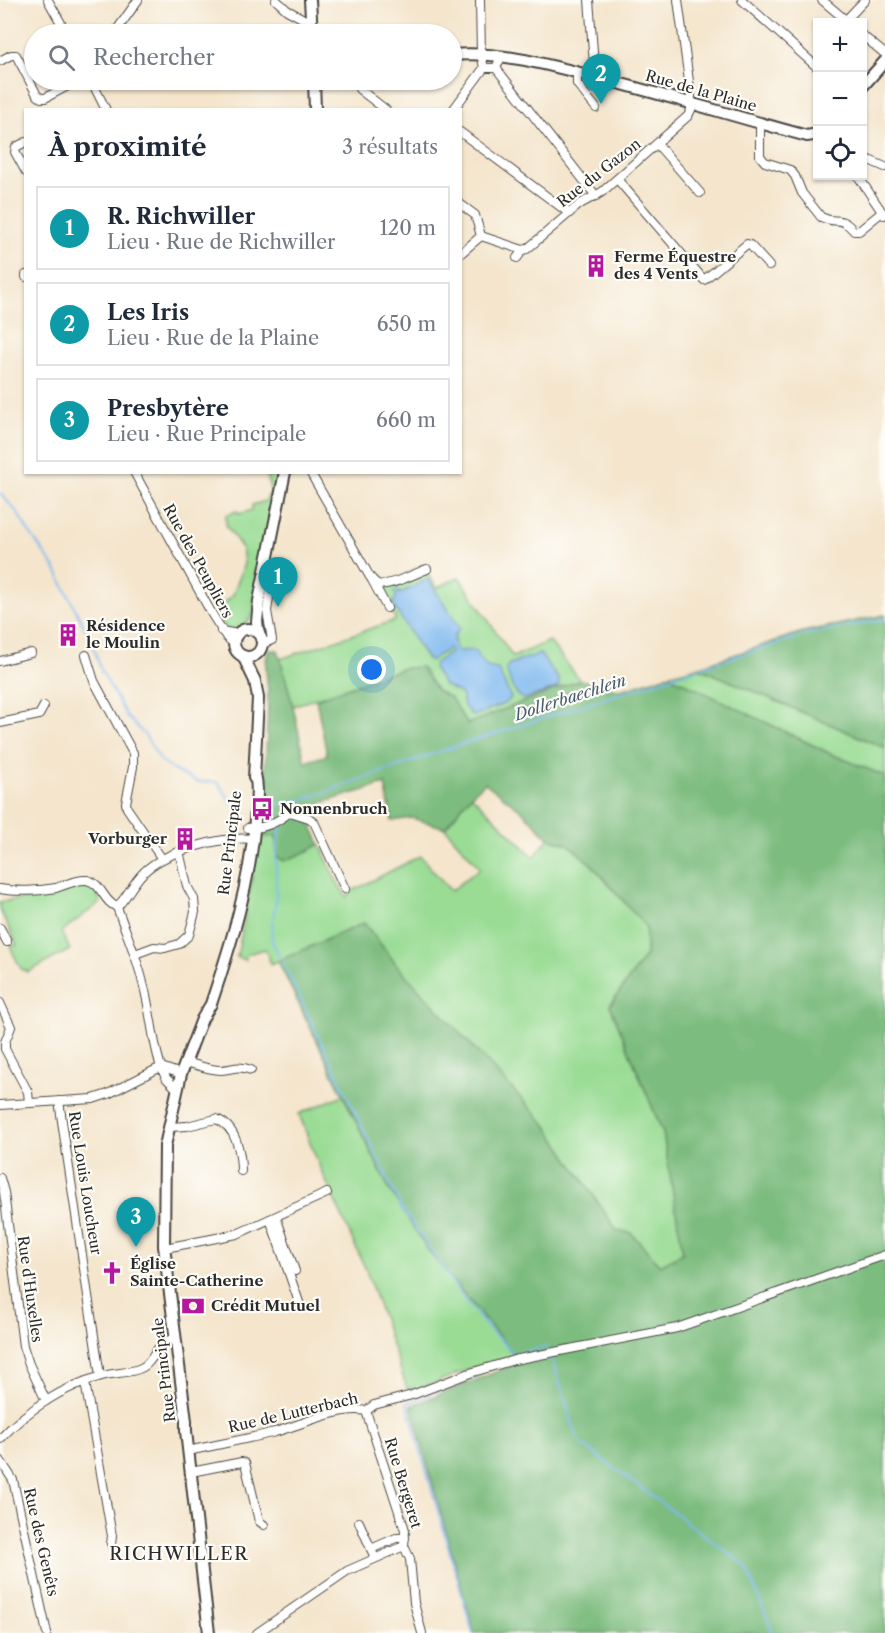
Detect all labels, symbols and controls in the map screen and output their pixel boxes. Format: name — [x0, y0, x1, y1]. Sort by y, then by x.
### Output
map controls — [813, 18, 867, 180]
button: + — [813, 18, 867, 72]
search box — [24, 24, 462, 90]
icon: search — [45, 41, 78, 74]
text: Rechercher — [93, 44, 215, 71]
pin: 2 — [582, 54, 620, 104]
street label: Rue de la Plaine — [643, 66, 759, 115]
button: − — [813, 72, 867, 126]
button: locate — [813, 126, 867, 180]
text: À proximité — [48, 131, 207, 163]
street label: Rue du Gazon — [553, 134, 645, 211]
text: 3 résultats — [342, 135, 438, 159]
text: R. Richwiller — [107, 203, 255, 230]
text: 1 — [65, 216, 74, 240]
text: 120 m — [379, 216, 436, 240]
text: Lieu · Rue de Richwiller — [107, 230, 336, 254]
place label: Ferme Équestre des 4 Vents — [614, 247, 736, 283]
building icon: Ferme Équestre des 4 Vents — [583, 253, 609, 279]
text: Les Iris — [107, 299, 189, 326]
text: 2 — [64, 312, 75, 336]
text: 650 m — [377, 312, 436, 336]
text: Lieu · Rue de la Plaine — [107, 326, 319, 350]
text: Presbytère — [107, 395, 229, 422]
text: 3 — [64, 408, 75, 432]
text: 660 m — [376, 408, 436, 432]
text: Lieu · Rue Principale — [107, 422, 306, 446]
street label: Rue des Peupliers — [159, 500, 238, 621]
pin: 1 — [258, 558, 298, 607]
place label: Résidence le Moulin — [86, 616, 165, 652]
building icon: Résidence le Moulin — [55, 622, 81, 648]
your location — [357, 655, 386, 684]
water label: Dollerbaechlein — [510, 670, 628, 725]
street label: Rue Principale — [214, 790, 245, 896]
bus stop icon: Nonnenbruch — [249, 796, 275, 822]
place label: Nonnenbruch — [280, 799, 388, 818]
building icon: Vorburger — [172, 826, 198, 852]
place label: Vorburger — [87, 829, 168, 848]
street label: Rue Louis Loucheur — [65, 1110, 106, 1257]
pin: 3 — [116, 1198, 156, 1247]
street label: Rue d'Huxelles — [14, 1234, 47, 1343]
place label: Église Sainte-Catherine — [130, 1254, 263, 1290]
church icon: Église Sainte-Catherine — [99, 1260, 125, 1286]
bank icon: Crédit Mutuel — [180, 1293, 206, 1319]
place label: Crédit Mutuel — [211, 1296, 320, 1315]
street label: Rue Principale — [148, 1317, 179, 1423]
street label: Rue de Lutterbach — [226, 1388, 360, 1437]
street label: Rue Bergeret — [381, 1435, 426, 1531]
street label: Rue des Genêts — [20, 1486, 63, 1598]
district label: RICHWILLER — [109, 1543, 249, 1565]

